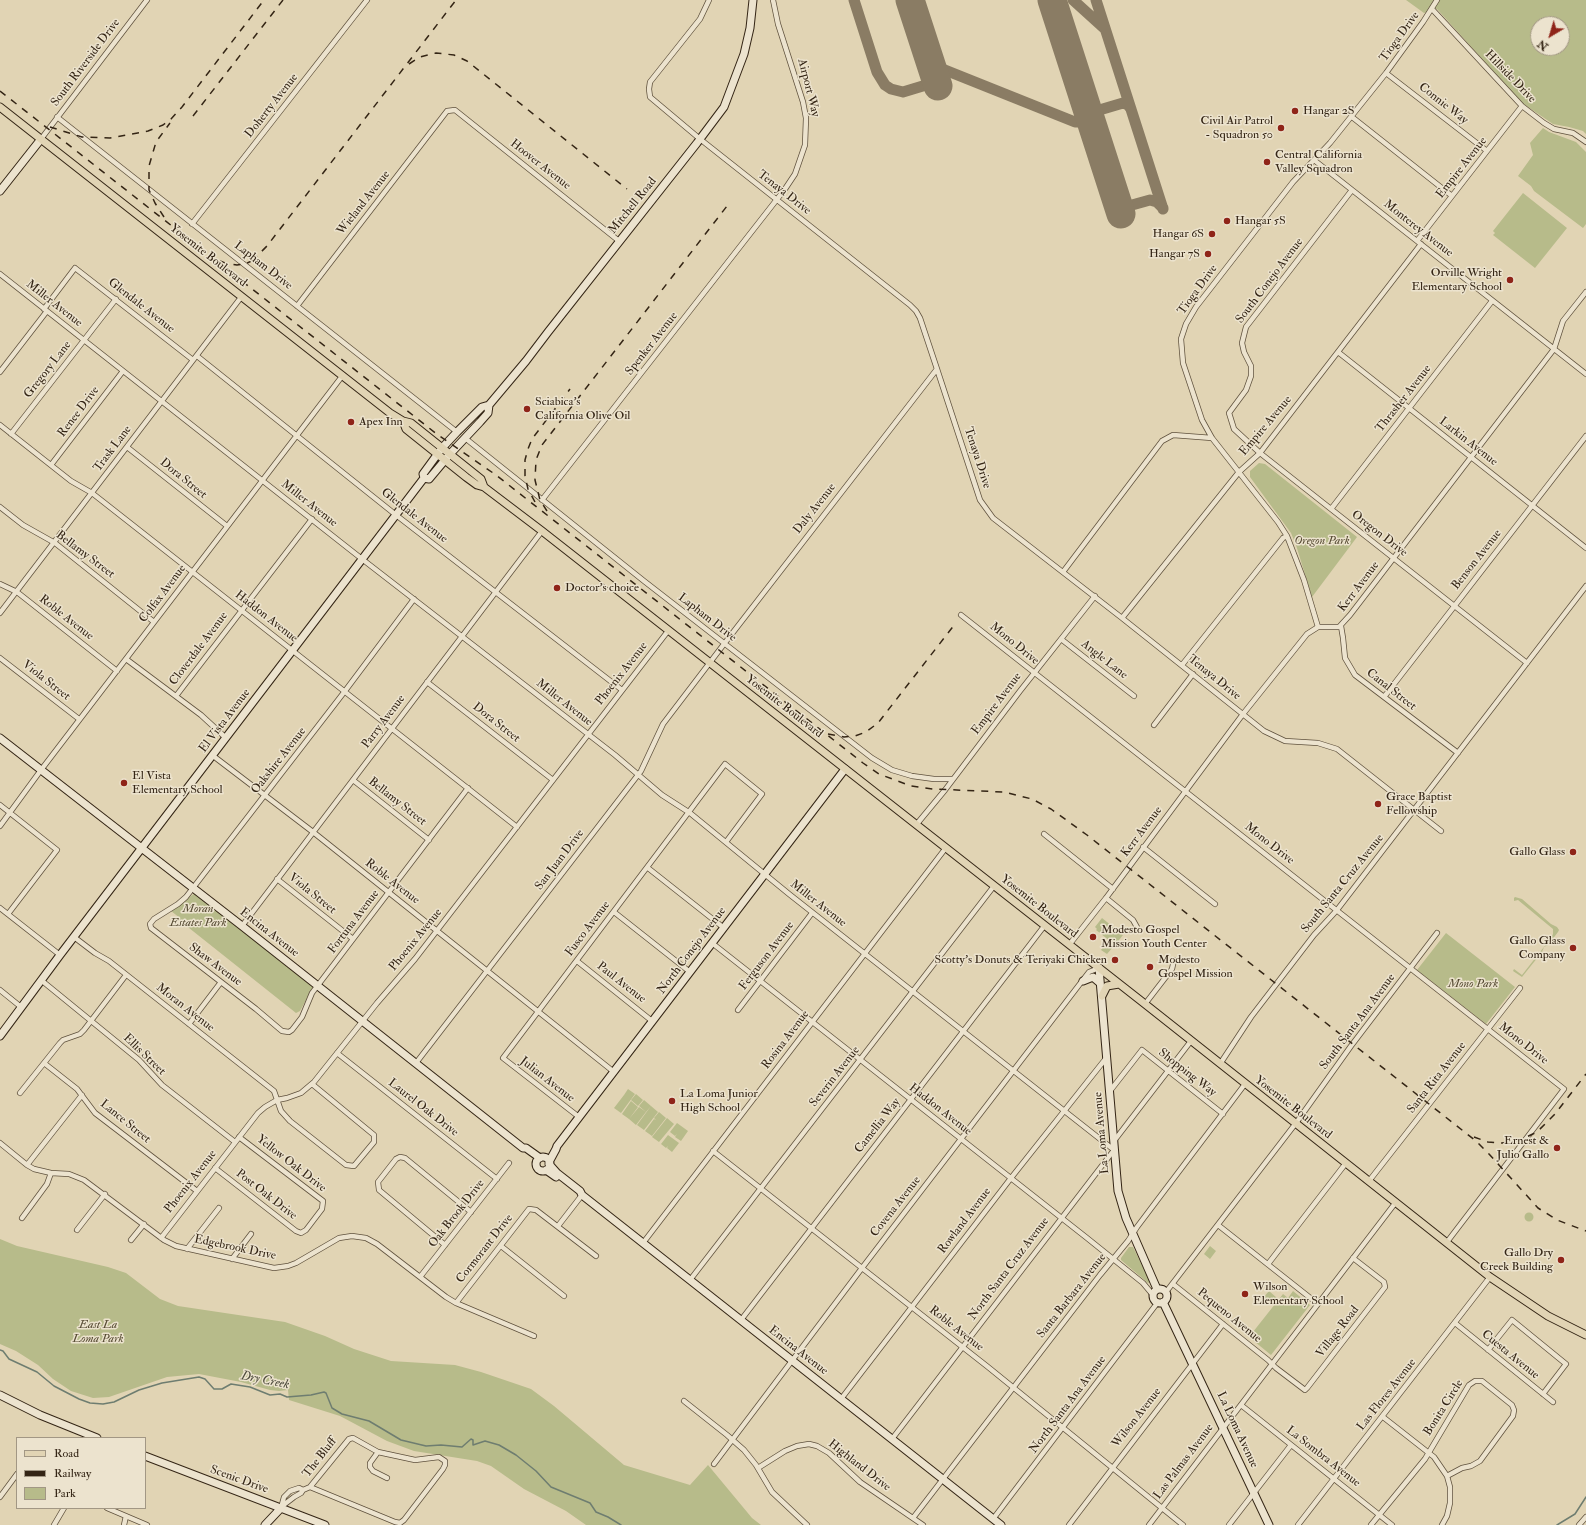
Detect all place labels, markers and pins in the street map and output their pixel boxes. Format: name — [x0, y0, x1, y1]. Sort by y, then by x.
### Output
place label: Hangar 2S — [1303, 104, 1355, 118]
marker: Hangar 2S — [1290, 106, 1300, 116]
place label: Civil Air Patrol - Squadron 50 — [1201, 114, 1273, 142]
marker: Civil Air Patrol - Squadron 50 — [1276, 123, 1286, 133]
place label: Central California Valley Squadron — [1275, 148, 1362, 176]
marker: Central California Valley Squadron — [1262, 157, 1272, 167]
place label: Hangar 5S — [1235, 214, 1286, 228]
marker: Hangar 5S — [1222, 216, 1232, 226]
place label: Hangar 6S — [1152, 227, 1204, 241]
marker: Hangar 6S — [1207, 229, 1217, 239]
place label: Hangar 7S — [1149, 247, 1200, 261]
marker: Hangar 7S — [1203, 249, 1213, 259]
place label: Orville Wright Elementary School — [1411, 266, 1502, 294]
marker: Orville Wright Elementary School — [1505, 275, 1515, 285]
place label: Sciabica's California Olive Oil — [535, 395, 630, 423]
marker: Sciabica's California Olive Oil — [522, 404, 532, 414]
place label: Apex Inn — [359, 415, 403, 429]
marker: Apex Inn — [346, 417, 356, 427]
place label: Doctor's choice — [565, 581, 639, 595]
marker: Doctor's choice — [552, 583, 562, 593]
place label: El Vista Elementary School — [132, 769, 223, 797]
marker: El Vista Elementary School — [119, 778, 129, 788]
place label: Grace Baptist Fellowship — [1386, 790, 1452, 818]
marker: Grace Baptist Fellowship — [1373, 799, 1383, 809]
place label: Gallo Glass — [1509, 845, 1565, 859]
marker: Gallo Glass — [1568, 847, 1578, 857]
place label: Modesto Gospel Mission Youth Center — [1101, 923, 1207, 951]
marker: Modesto Gospel Mission Youth Center — [1088, 932, 1098, 942]
place label: Gallo Glass Company — [1509, 934, 1565, 962]
marker: Gallo Glass Company — [1568, 943, 1578, 953]
place label: Scotty's Donuts & Teriyaki Chicken — [935, 953, 1107, 967]
place label: Modesto Gospel Mission — [1158, 953, 1233, 981]
marker: Scotty's Donuts & Teriyaki Chicken — [1110, 955, 1120, 965]
marker: Modesto Gospel Mission — [1145, 962, 1155, 972]
place label: La Loma Junior High School — [680, 1087, 758, 1115]
marker: La Loma Junior High School — [667, 1096, 677, 1106]
place label: Ernest & Julio Gallo — [1497, 1134, 1549, 1162]
marker: Ernest & Julio Gallo — [1552, 1143, 1562, 1153]
place label: Gallo Dry Creek Building — [1480, 1246, 1553, 1274]
marker: Gallo Dry Creek Building — [1556, 1255, 1566, 1265]
place label: Wilson Elementary School — [1253, 1280, 1344, 1308]
marker: Wilson Elementary School — [1240, 1289, 1250, 1299]

